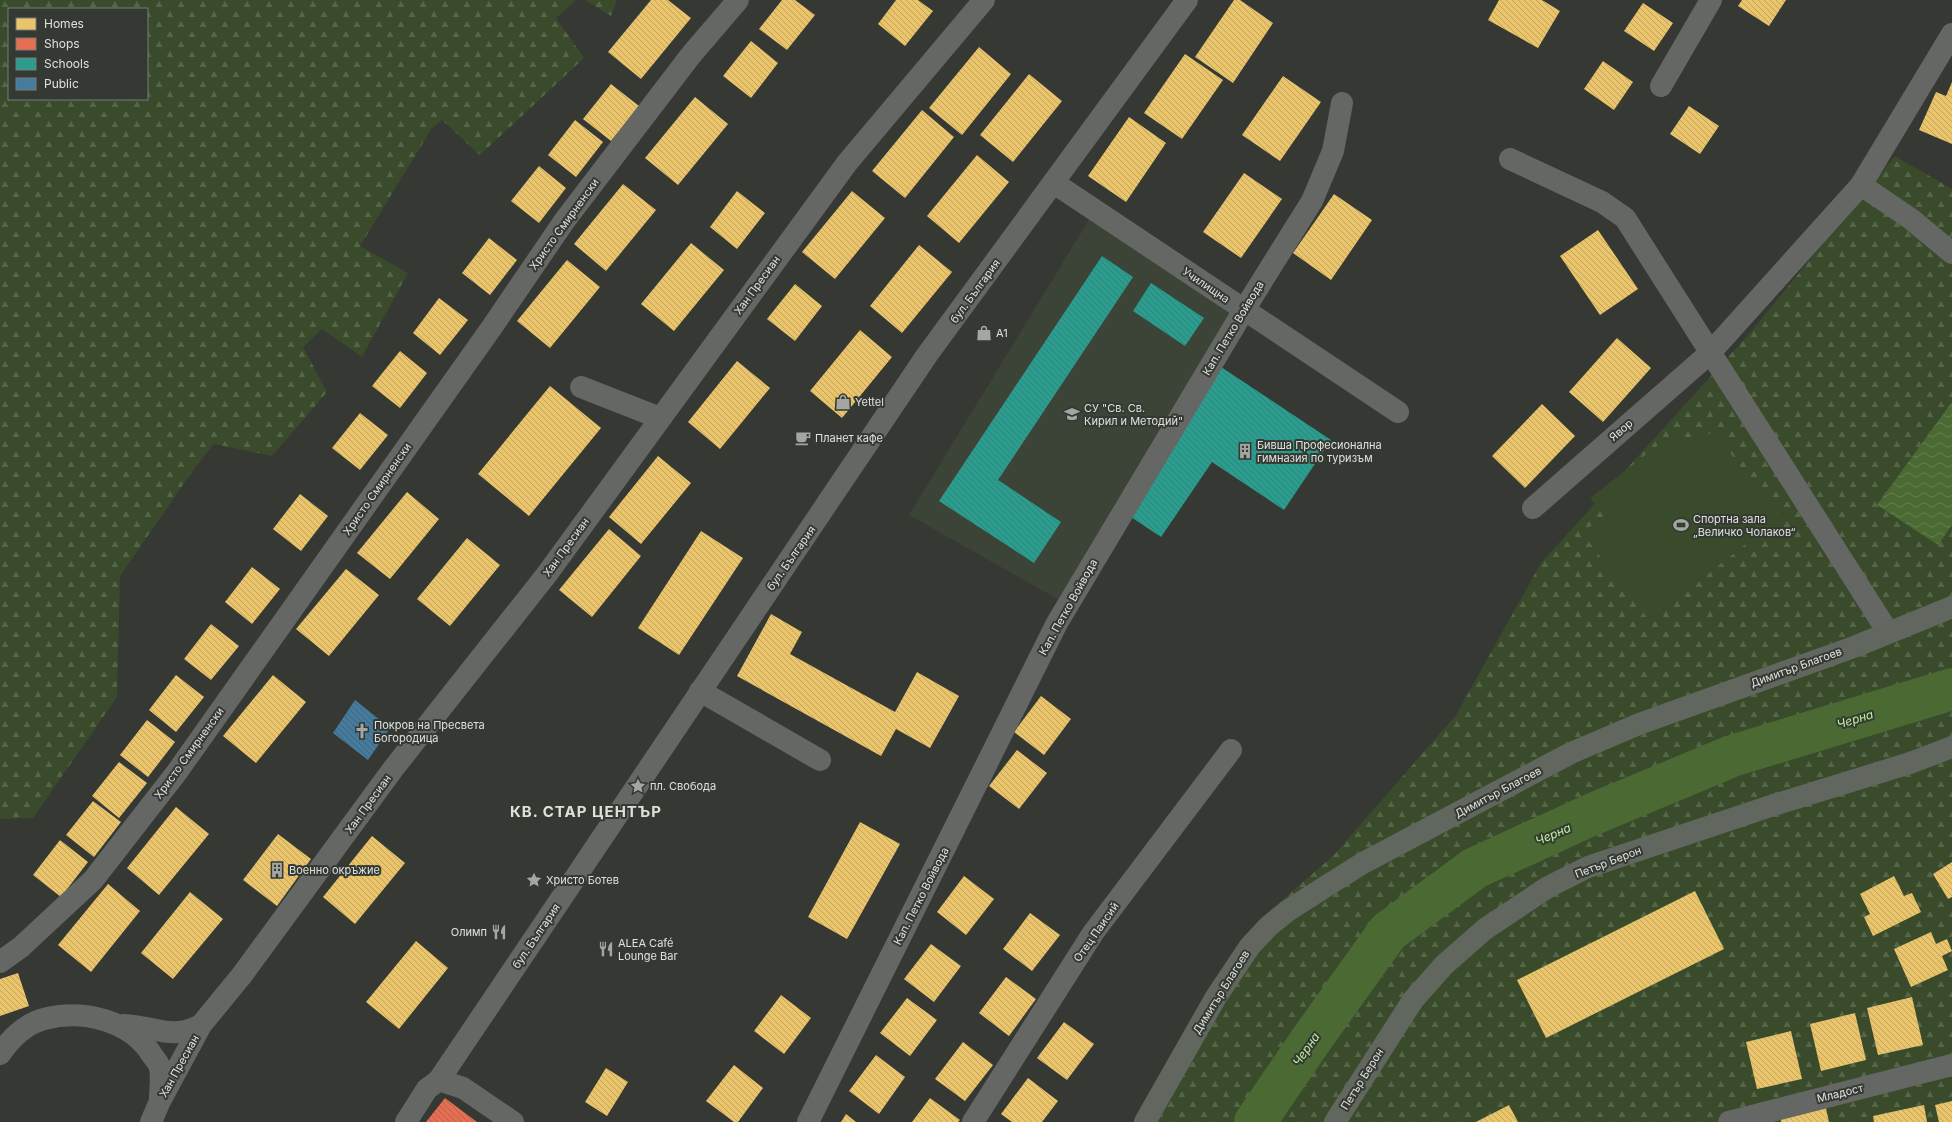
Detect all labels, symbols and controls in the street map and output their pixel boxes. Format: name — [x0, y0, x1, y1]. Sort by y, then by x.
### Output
legend — [8, 8, 148, 100]
text: Homes — [44, 16, 84, 31]
text: Shops — [44, 36, 80, 51]
text: Schools — [44, 56, 89, 71]
text: Public — [44, 76, 79, 91]
street label: Христо Смирненски — [526, 176, 602, 272]
street label: Хан Пресиан — [731, 253, 783, 317]
street label: бул. България — [947, 256, 1003, 326]
street label: Училищна — [1180, 264, 1232, 306]
street label: Кап. Петко Войвода — [1199, 278, 1267, 378]
shop icon: A1 — [975, 324, 993, 342]
place label: A1 — [996, 326, 1008, 340]
shop icon: Yettel — [834, 393, 852, 411]
place label: Yettel — [855, 395, 884, 409]
place label: СУ "Св. Св. Кирил и Методий" — [1084, 401, 1183, 428]
school or university icon: СУ "Св. Св. Кирил и Методий" — [1063, 405, 1081, 423]
street label: Явор — [1606, 416, 1636, 444]
cafe icon: Планет кафе — [794, 429, 812, 447]
place label: Планет кафе — [815, 431, 883, 445]
place label: Бивша Професионална гимназия по туризъм — [1257, 438, 1382, 465]
street label: Христо Смирненски — [340, 440, 414, 538]
building icon: Бивша Професионална гимназия по туризъм — [1236, 442, 1254, 460]
place label: Спортна зала „Величко Чолаков“ — [1693, 512, 1796, 539]
street label: Хан Пресиан — [540, 515, 592, 579]
sports icon: Спортна зала „Величко Чолаков“ — [1672, 516, 1690, 534]
street label: бул. България — [764, 523, 818, 593]
street label: Кап. Петко Войвода — [1036, 556, 1100, 658]
street label: Димитър Благоев — [1748, 644, 1844, 690]
street label: Христо Смирненски — [151, 705, 227, 801]
water label: Черна — [1835, 706, 1875, 732]
place label: Покров на Пресвета Богородица — [374, 718, 485, 745]
church icon: Покров на Пресвета Богородица — [353, 722, 371, 740]
street label: Димитър Благоев — [1452, 763, 1544, 821]
street label: Хан Пресиан — [342, 772, 394, 836]
place icon: пл. Свобода — [629, 777, 647, 795]
place label: пл. Свобода — [650, 779, 716, 793]
district label: КВ. СТАР ЦЕНТЪР — [510, 802, 662, 821]
water label: Черна — [1533, 820, 1573, 848]
street label: Петър Берон — [1573, 843, 1643, 881]
street label: Кап. Петко Войвода — [890, 845, 952, 947]
building icon: Военно окръжие — [268, 861, 286, 879]
place label: Военно окръжие — [289, 863, 380, 877]
place icon: Христо Ботев — [525, 871, 543, 889]
place label: Христо Ботев — [546, 873, 619, 887]
street label: Отец Паисий — [1070, 899, 1122, 965]
street label: бул. България — [509, 901, 563, 971]
restaurant icon: Олимп — [490, 923, 508, 941]
place label: Олимп — [451, 925, 487, 939]
place label: ALEA Café Lounge Bar — [618, 936, 678, 963]
restaurant icon: ALEA Café Lounge Bar — [597, 940, 615, 958]
street label: Димитър Благоев — [1190, 948, 1252, 1036]
water label: Черна — [1289, 1029, 1323, 1069]
street label: Хан Пресиан — [156, 1032, 202, 1100]
street label: Петър Берон — [1337, 1046, 1387, 1112]
street label: Младост — [1815, 1080, 1866, 1106]

